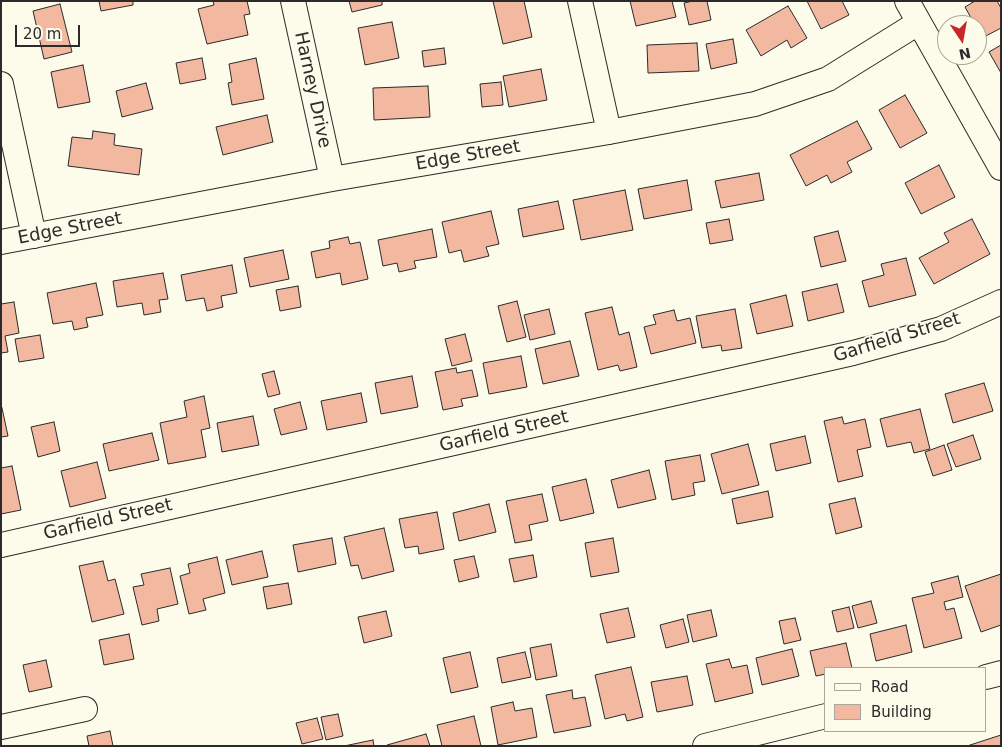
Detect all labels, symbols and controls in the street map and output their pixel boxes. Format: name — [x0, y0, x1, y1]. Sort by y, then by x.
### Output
scale bar — [18, 15, 82, 47]
north arrow — [937, 15, 987, 65]
text: 20 m — [23, 25, 61, 43]
street label: Harney Drive — [289, 30, 335, 150]
text: N — [958, 45, 972, 63]
street label: Edge Street — [414, 136, 522, 176]
street label: Edge Street — [16, 208, 124, 250]
street label: Garfield Street — [831, 308, 963, 368]
street label: Garfield Street — [437, 407, 571, 457]
street label: Garfield Street — [41, 495, 175, 545]
legend — [824, 667, 987, 732]
text: Road — [871, 678, 909, 696]
text: Building — [871, 703, 932, 721]

